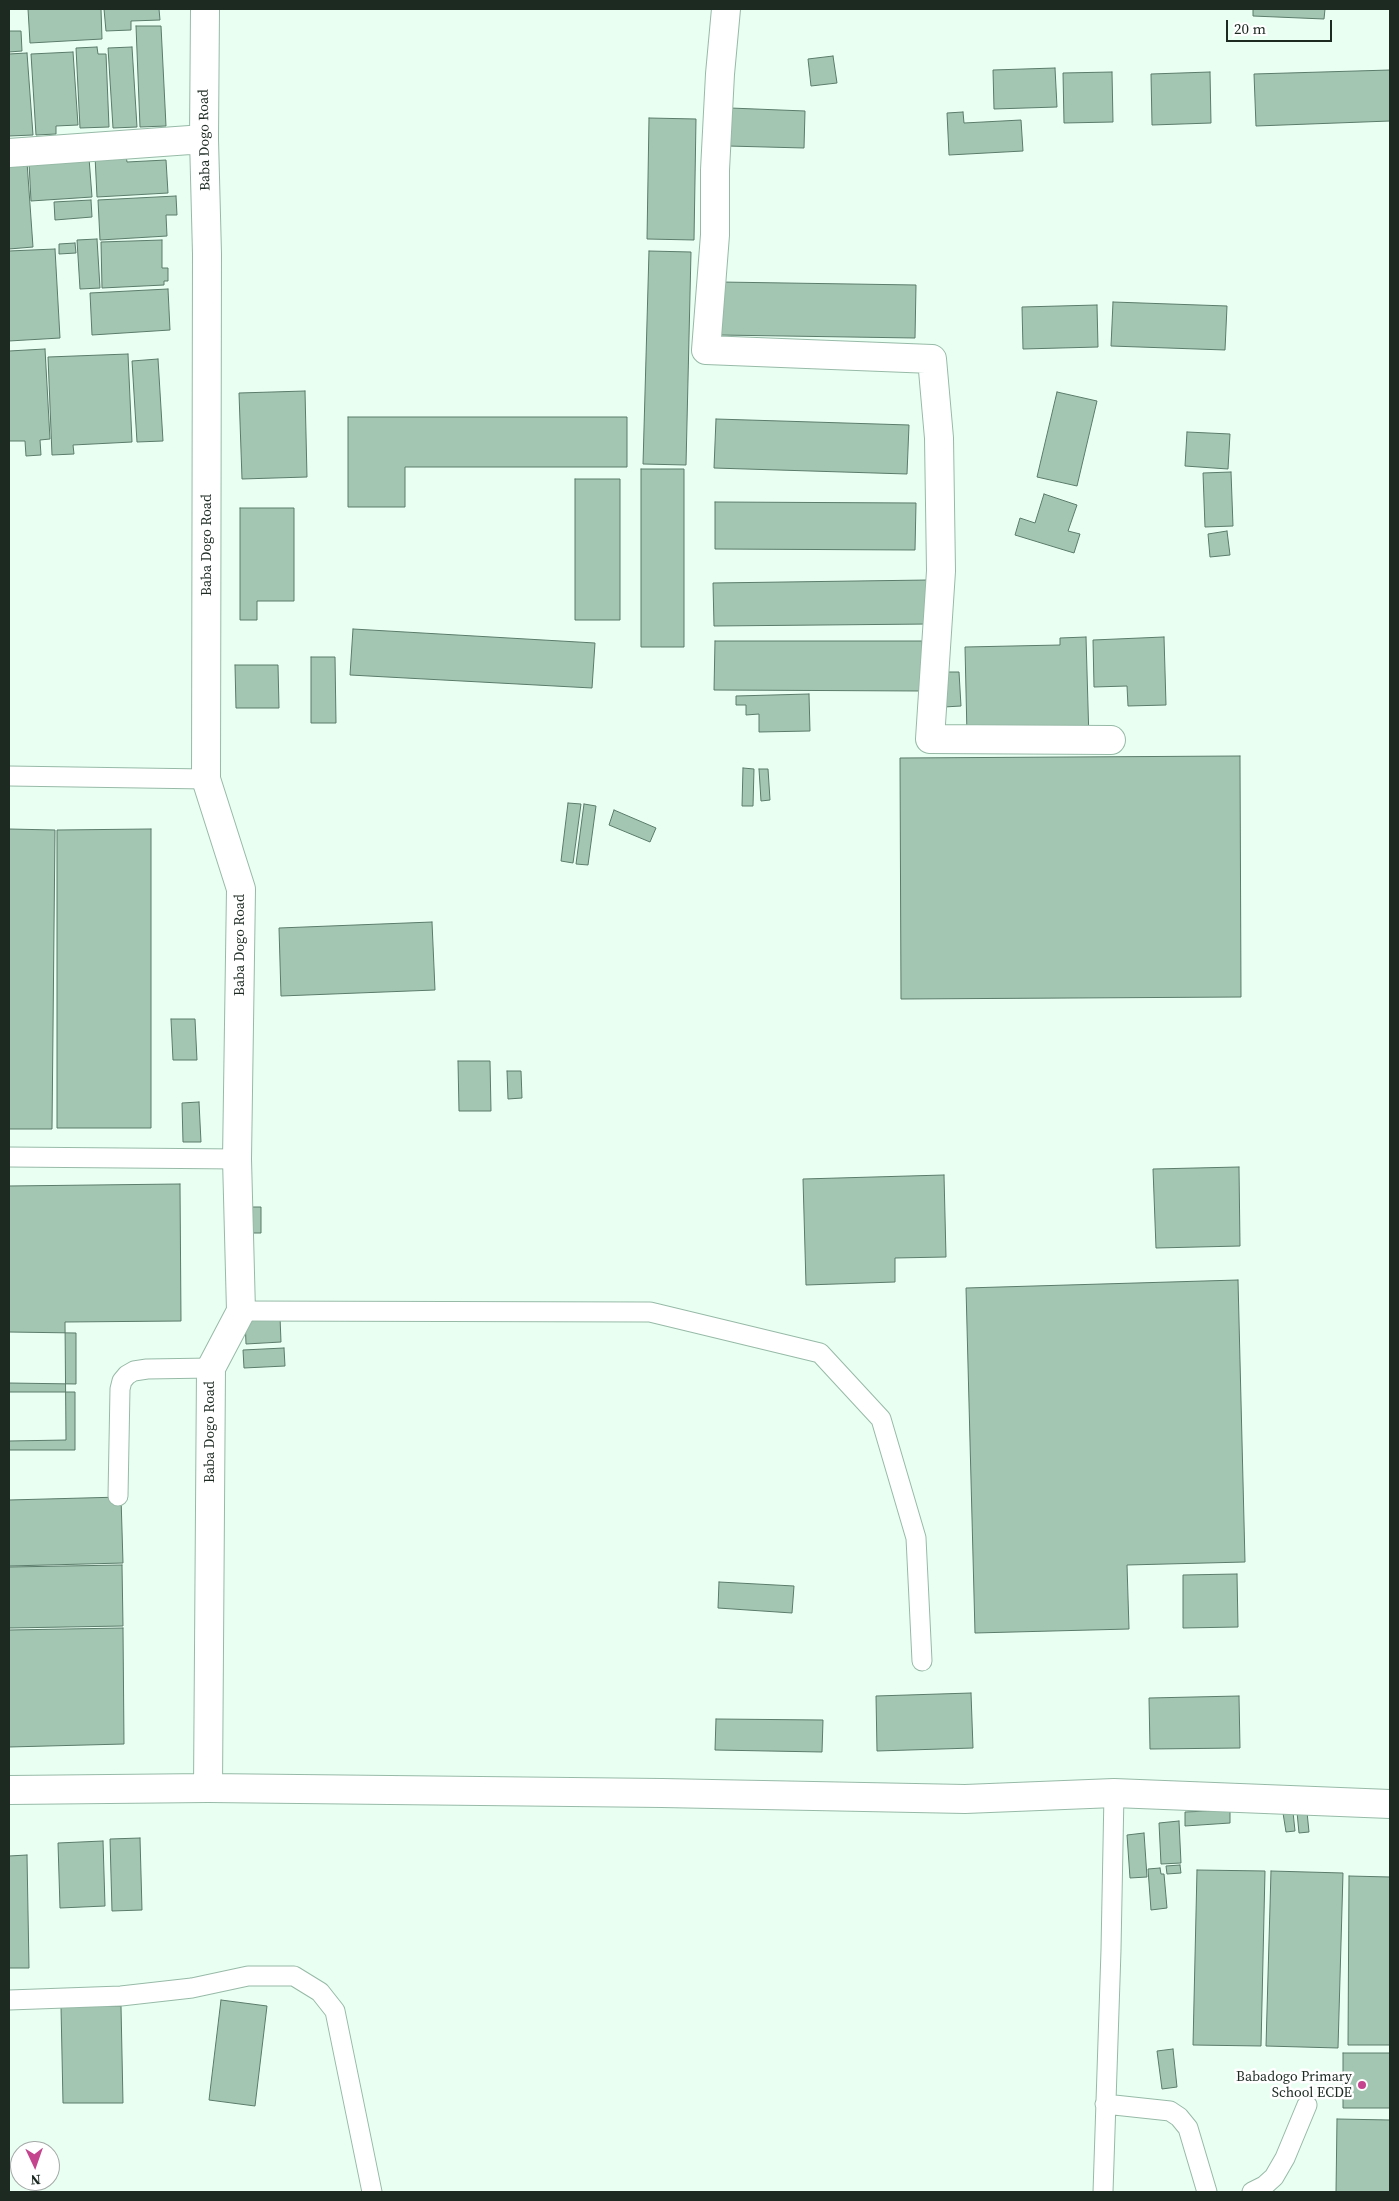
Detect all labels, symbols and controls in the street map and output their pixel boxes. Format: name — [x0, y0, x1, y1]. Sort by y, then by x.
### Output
scale bar — [1229, 10, 1335, 42]
text: 20 m — [1234, 18, 1266, 39]
street label: Baba Dogo Road — [196, 89, 214, 191]
street label: Baba Dogo Road — [199, 494, 215, 596]
street label: Baba Dogo Road — [232, 894, 248, 996]
street label: Baba Dogo Road — [202, 1381, 218, 1483]
place label: Babadogo Primary School ECDE — [1236, 2069, 1352, 2102]
marker: Babadogo Primary School ECDE — [1356, 2079, 1368, 2091]
north arrow — [10, 2141, 60, 2191]
text: N — [30, 2170, 41, 2190]

